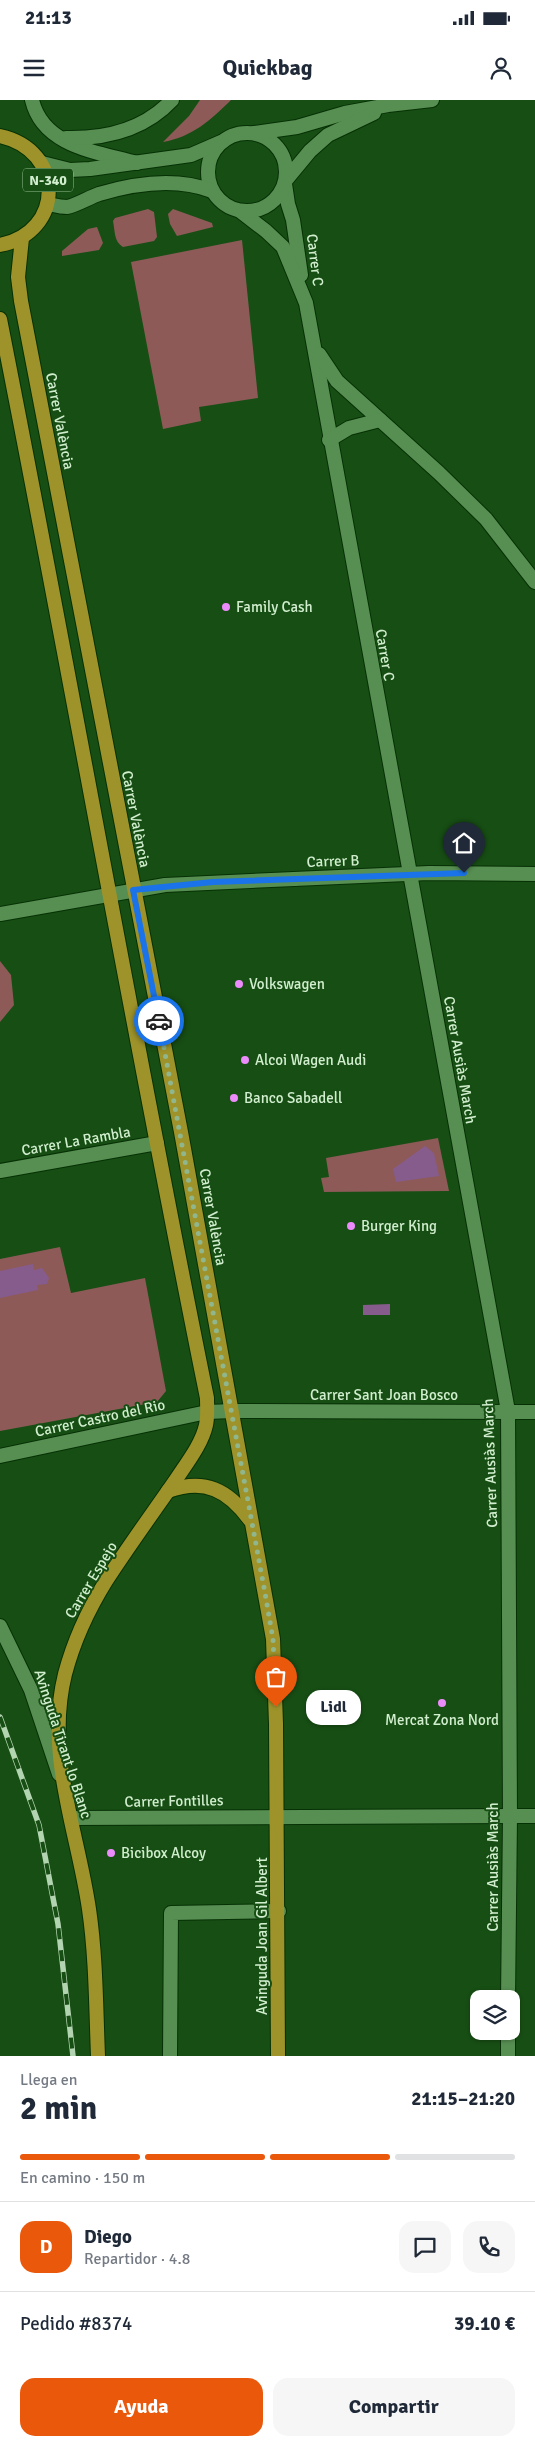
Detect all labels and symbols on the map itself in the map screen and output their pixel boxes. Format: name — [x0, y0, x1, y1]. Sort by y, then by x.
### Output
road number: N-340 — [23, 168, 73, 192]
street label: Carrer C — [303, 233, 327, 287]
street label: Carrer València — [42, 371, 78, 471]
place label: Family Cash — [236, 598, 313, 616]
marker: Family Cash — [220, 601, 232, 613]
street label: Carrer C — [372, 627, 398, 683]
street label: Carrer València — [118, 769, 154, 869]
pin — [443, 822, 485, 873]
street label: Carrer B — [306, 851, 360, 871]
place label: Volkswagen — [249, 975, 325, 993]
marker: Volkswagen — [233, 978, 245, 990]
street label: Carrer Ausiàs March — [440, 995, 480, 1125]
courier — [134, 996, 184, 1046]
place label: Alcoi Wagen Audi — [255, 1051, 366, 1069]
marker: Alcoi Wagen Audi — [239, 1054, 251, 1066]
place label: Banco Sabadell — [244, 1089, 342, 1107]
marker: Banco Sabadell — [228, 1092, 240, 1104]
street label: Carrer La Rambla — [20, 1123, 132, 1159]
street label: Carrer València — [196, 1167, 230, 1267]
place label: Burger King — [361, 1217, 437, 1235]
marker: Burger King — [345, 1220, 357, 1232]
street label: Carrer Sant Joan Bosco — [310, 1386, 458, 1404]
street label: Carrer Castro del Rio — [33, 1395, 167, 1441]
street label: Carrer Ausiàs March — [479, 1398, 501, 1528]
street label: Carrer Espejo — [61, 1538, 121, 1622]
pin — [255, 1656, 297, 1707]
street label: Avinguda Tirant lo Blanc — [30, 1667, 96, 1821]
callout: Lidl — [306, 1690, 361, 1724]
marker: Mercat Zona Nord — [436, 1697, 448, 1709]
place label: Mercat Zona Nord — [385, 1711, 499, 1729]
street label: Carrer Fontilles — [124, 1791, 224, 1811]
street label: Carrer Ausiàs March — [484, 1802, 502, 1932]
place label: Bicibox Alcoy — [121, 1844, 206, 1862]
marker: Bicibox Alcoy — [105, 1847, 117, 1859]
street label: Avinguda Joan Gil Albert — [253, 1857, 271, 2015]

